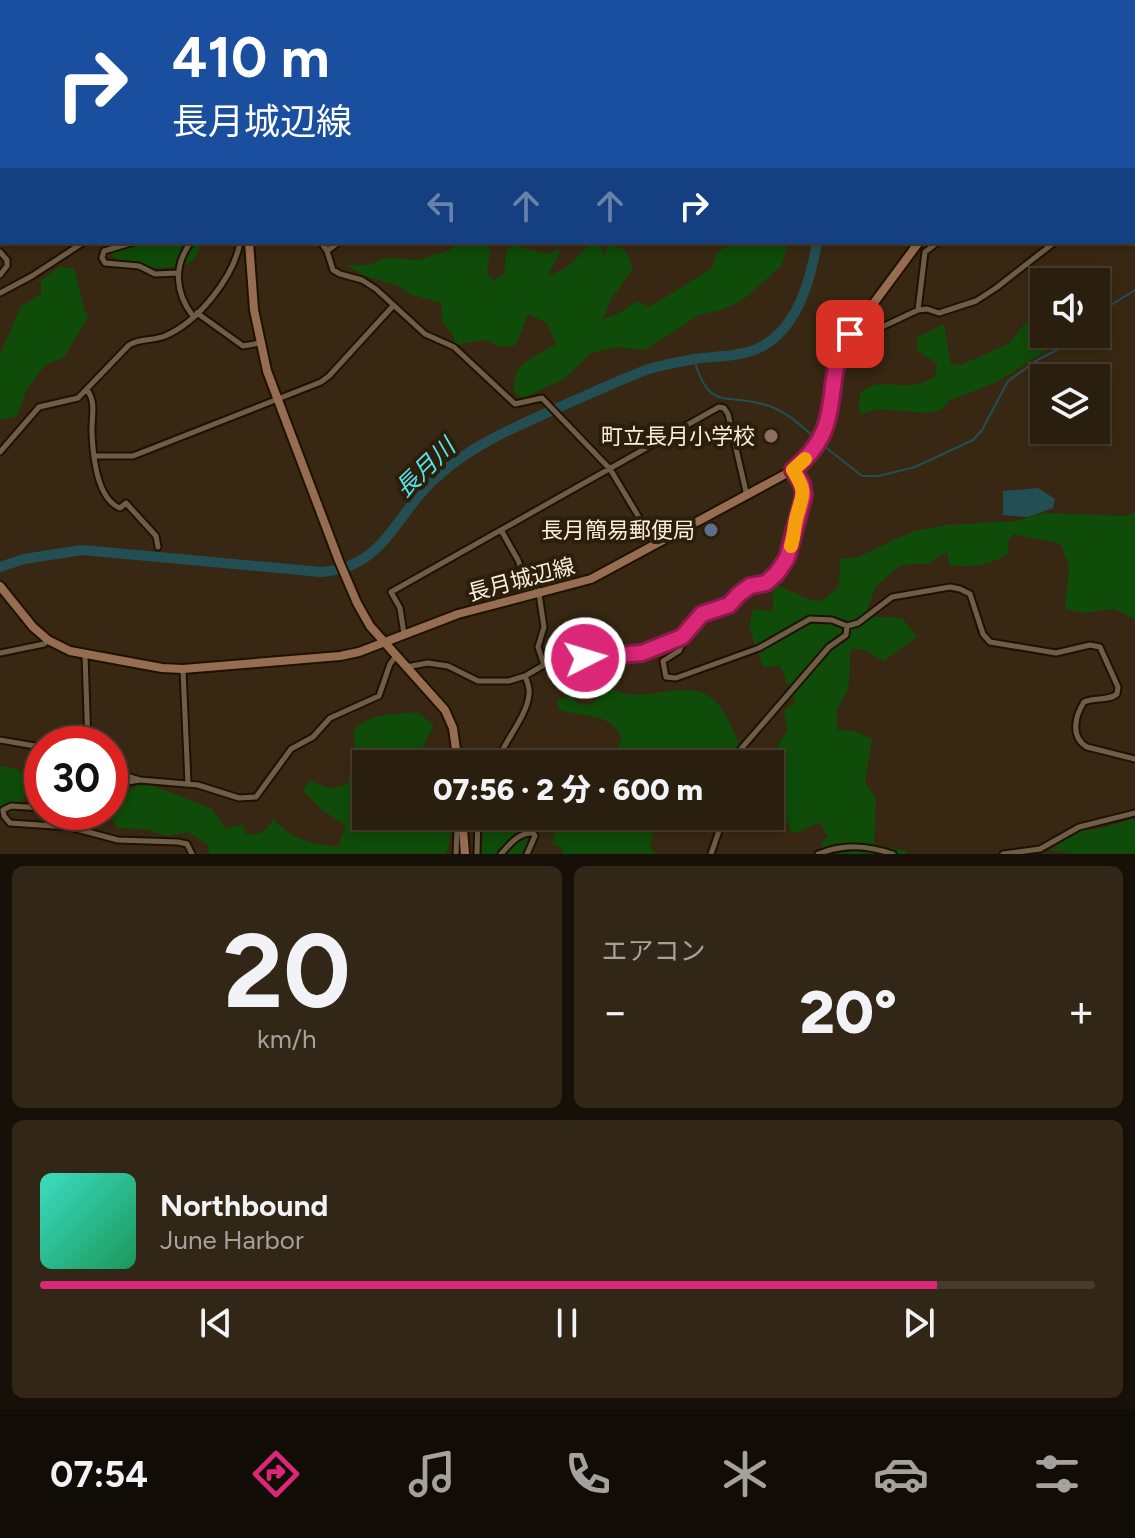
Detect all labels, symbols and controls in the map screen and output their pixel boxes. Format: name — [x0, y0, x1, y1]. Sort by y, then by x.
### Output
text: 410 m — [172, 24, 330, 91]
icon: right — [40, 32, 144, 136]
text: 長月城辺線 — [172, 100, 352, 143]
icon: left — [420, 184, 464, 228]
icon: ahead — [504, 184, 548, 228]
icon: ahead — [588, 184, 632, 228]
icon: right — [672, 184, 716, 228]
map controls — [1030, 268, 1110, 444]
button: sound — [1030, 268, 1110, 348]
pin — [816, 300, 884, 368]
icon: arrive — [828, 312, 872, 356]
button: layers — [1030, 364, 1110, 444]
place label: 町立長月小学校 — [601, 423, 755, 450]
marker: 町立長月小学校 — [762, 427, 780, 445]
water label: 長月川 — [389, 430, 463, 503]
place label: 長月簡易郵便局 — [541, 517, 695, 544]
marker: 長月簡易郵便局 — [702, 521, 720, 539]
street label: 長月城辺線 — [465, 552, 578, 607]
position arrow — [543, 616, 627, 700]
speed limit sign: 30 — [24, 726, 128, 830]
text: 07:56 · 2 分 · 600 m — [433, 771, 703, 808]
text: 20 — [223, 908, 351, 1033]
text: エアコン — [602, 935, 706, 967]
text: 20° — [800, 976, 897, 1048]
text: − — [602, 985, 629, 1038]
text: + — [1068, 985, 1095, 1038]
text: km/h — [257, 1023, 316, 1055]
text: Northbound — [160, 1187, 328, 1224]
text: June Harbor — [160, 1224, 304, 1256]
icon: previous — [194, 1301, 238, 1345]
icon: pause — [545, 1301, 589, 1345]
icon: next — [897, 1301, 941, 1345]
icon: directions — [248, 1446, 304, 1502]
icon: music — [404, 1446, 460, 1502]
icon: phone — [560, 1446, 616, 1502]
icon: climate — [717, 1446, 773, 1502]
icon: car — [873, 1446, 929, 1502]
icon: filters — [1029, 1446, 1085, 1502]
text: 07:54 — [50, 1453, 148, 1496]

